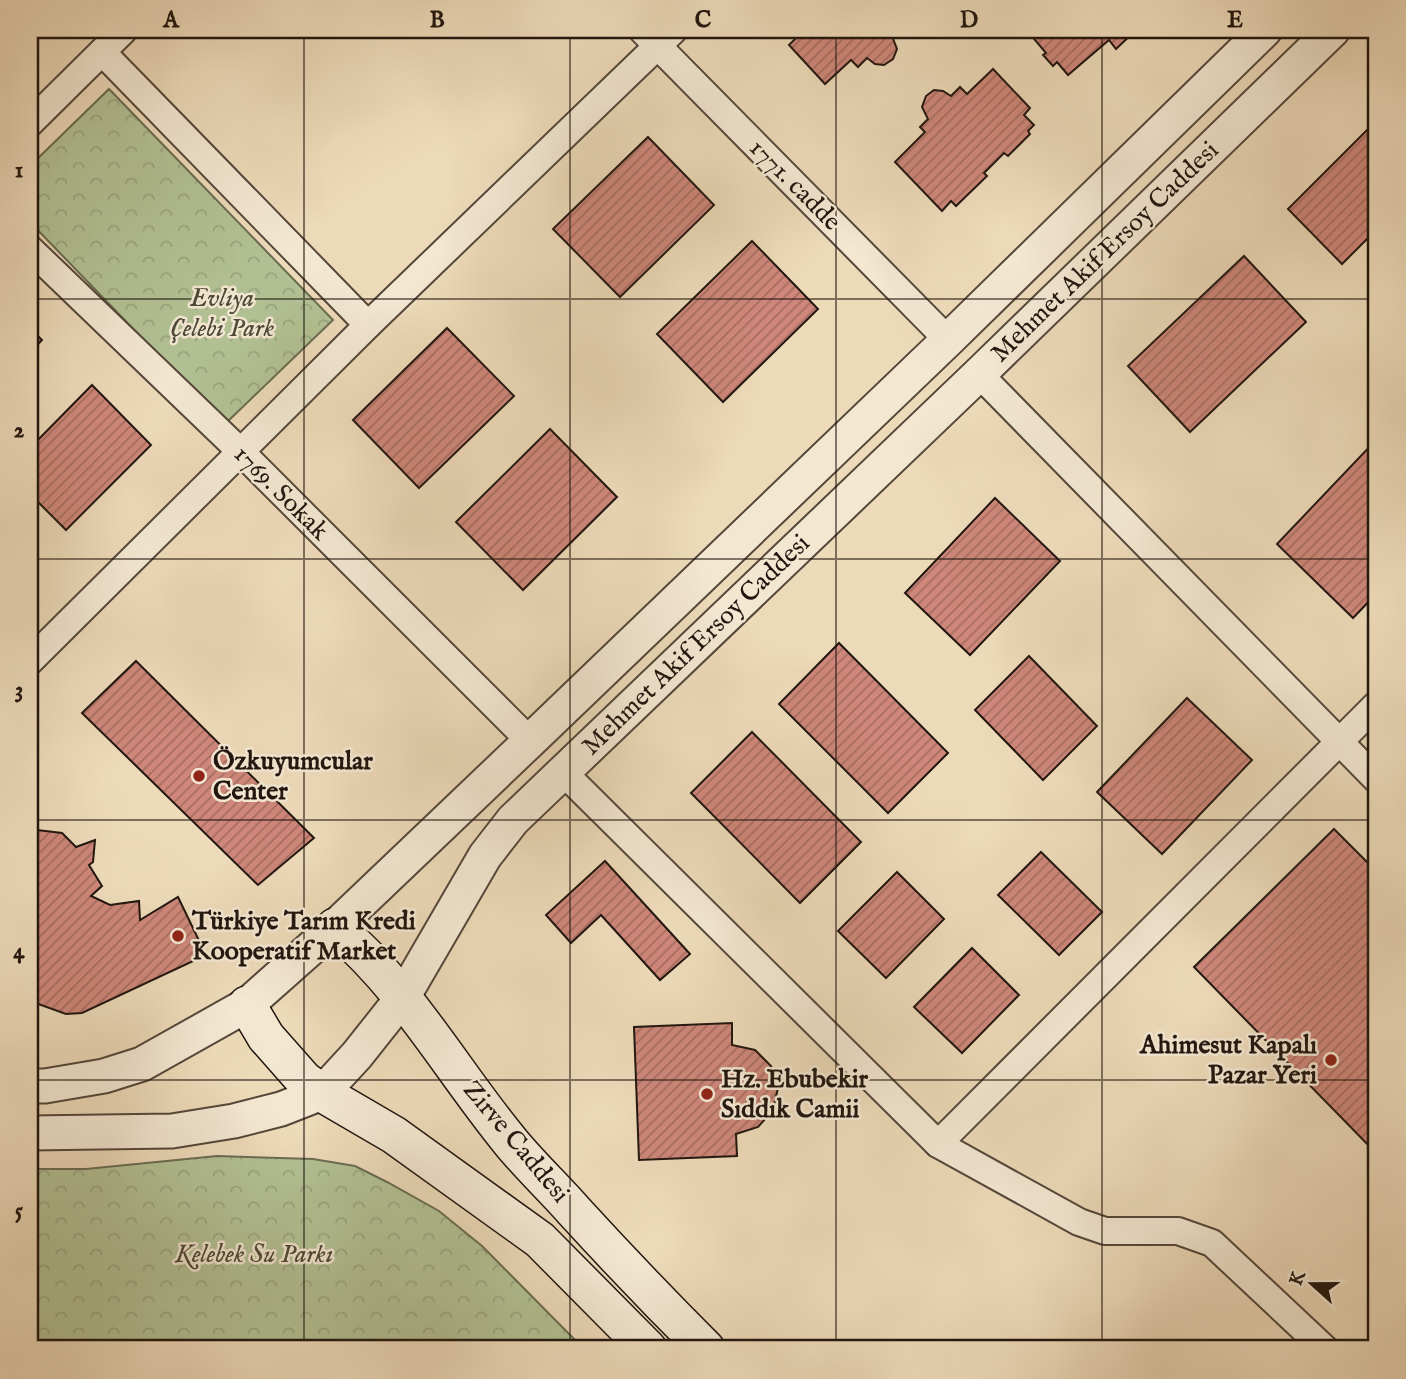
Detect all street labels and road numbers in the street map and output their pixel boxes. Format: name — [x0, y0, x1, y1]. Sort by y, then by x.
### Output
street label: 1771. cadde — [742, 132, 848, 238]
street label: Mehmet Akif Ersoy Caddesi — [984, 134, 1226, 370]
street label: 1769. Sokak — [226, 438, 336, 548]
street label: Mehmet Akif Ersoy Caddesi — [575, 527, 817, 763]
street label: Zirve Caddesi — [455, 1074, 577, 1210]

